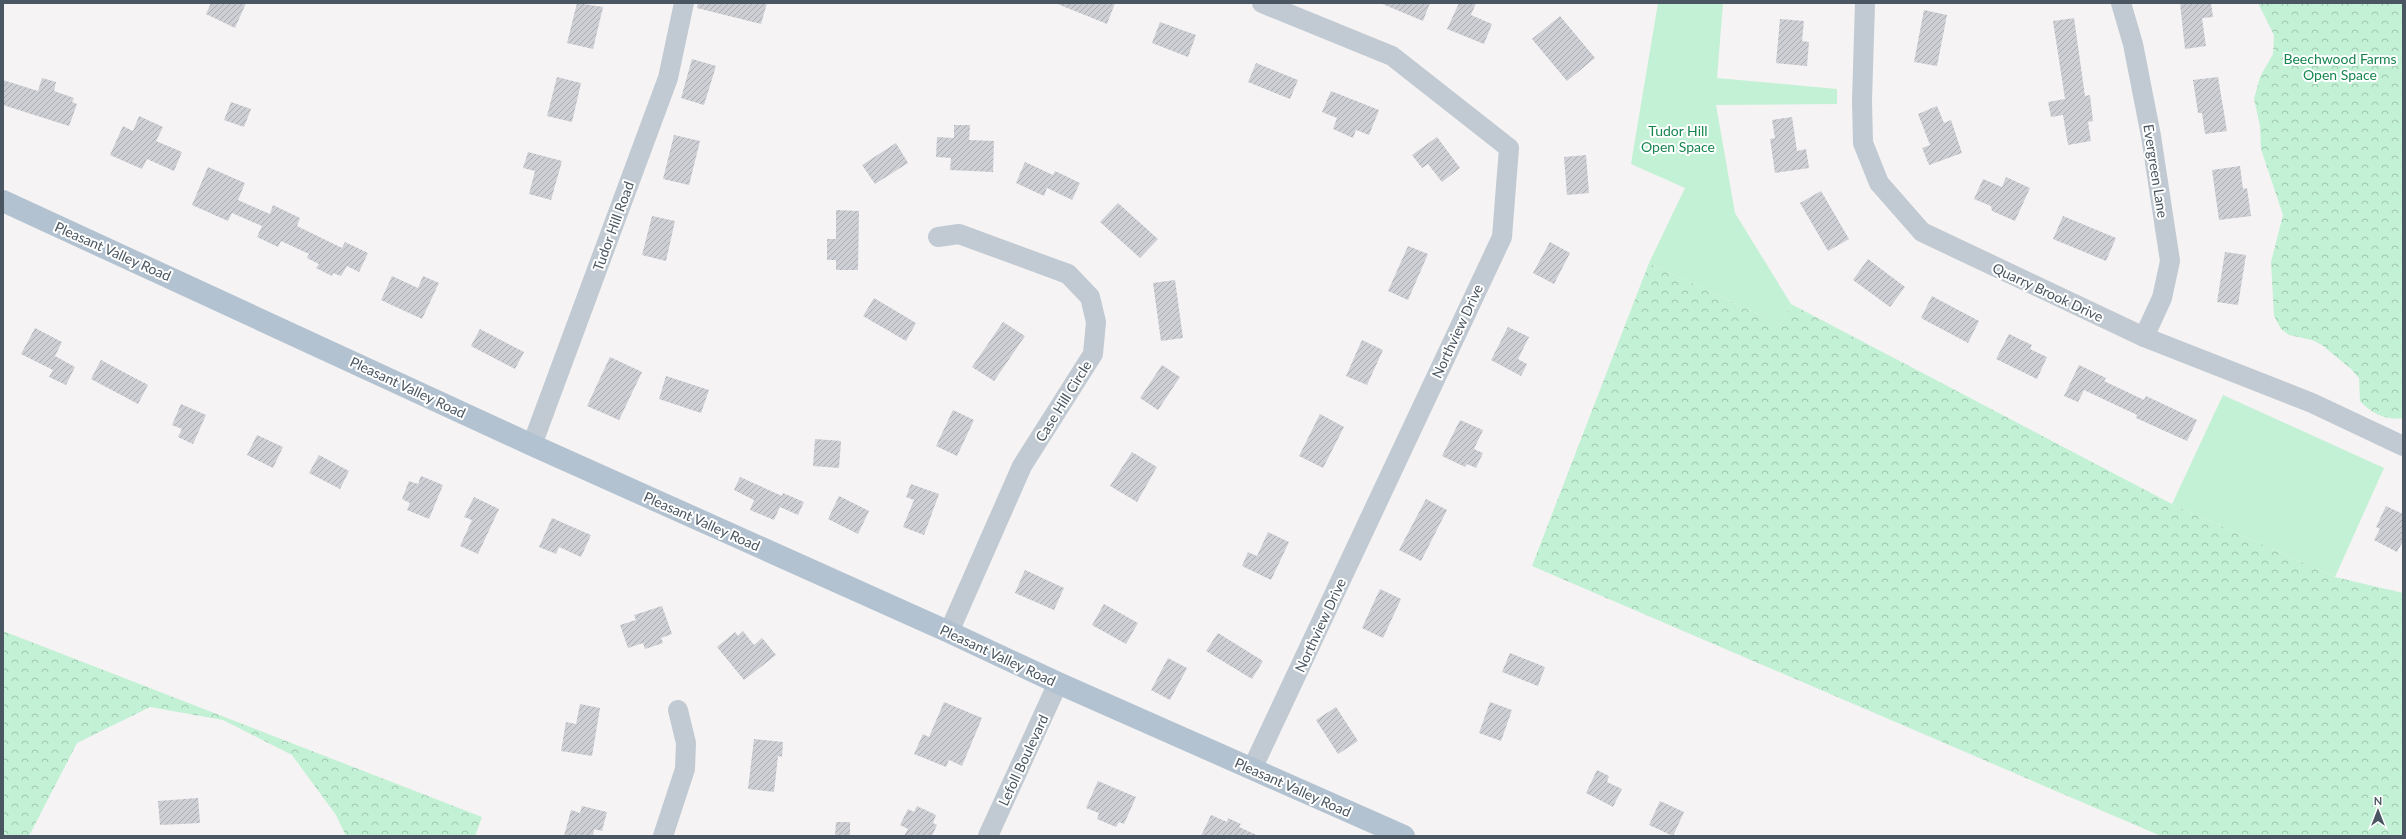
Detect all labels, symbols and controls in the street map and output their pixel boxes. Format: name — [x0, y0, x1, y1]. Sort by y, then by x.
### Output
park label: Beechwood Farms Open Space — [2284, 50, 2396, 83]
park label: Tudor Hill Open Space — [1641, 122, 1715, 155]
street label: Evergreen Lane — [2140, 123, 2172, 219]
street label: Tudor Hill Road — [589, 179, 637, 273]
street label: Pleasant Valley Road — [52, 218, 174, 284]
street label: Quarry Brook Drive — [1990, 259, 2106, 325]
street label: Northview Drive — [1428, 281, 1486, 381]
street label: Pleasant Valley Road — [347, 353, 469, 421]
street label: Case Hill Circle — [1031, 357, 1095, 445]
street label: Pleasant Valley Road — [641, 488, 763, 554]
street label: Northview Drive — [1291, 575, 1349, 675]
street label: Pleasant Valley Road — [937, 621, 1059, 689]
street label: Lefoll Boulevard — [994, 712, 1052, 808]
street label: Pleasant Valley Road — [1232, 754, 1354, 820]
north arrow — [2358, 791, 2398, 831]
text: N — [2374, 794, 2382, 807]

